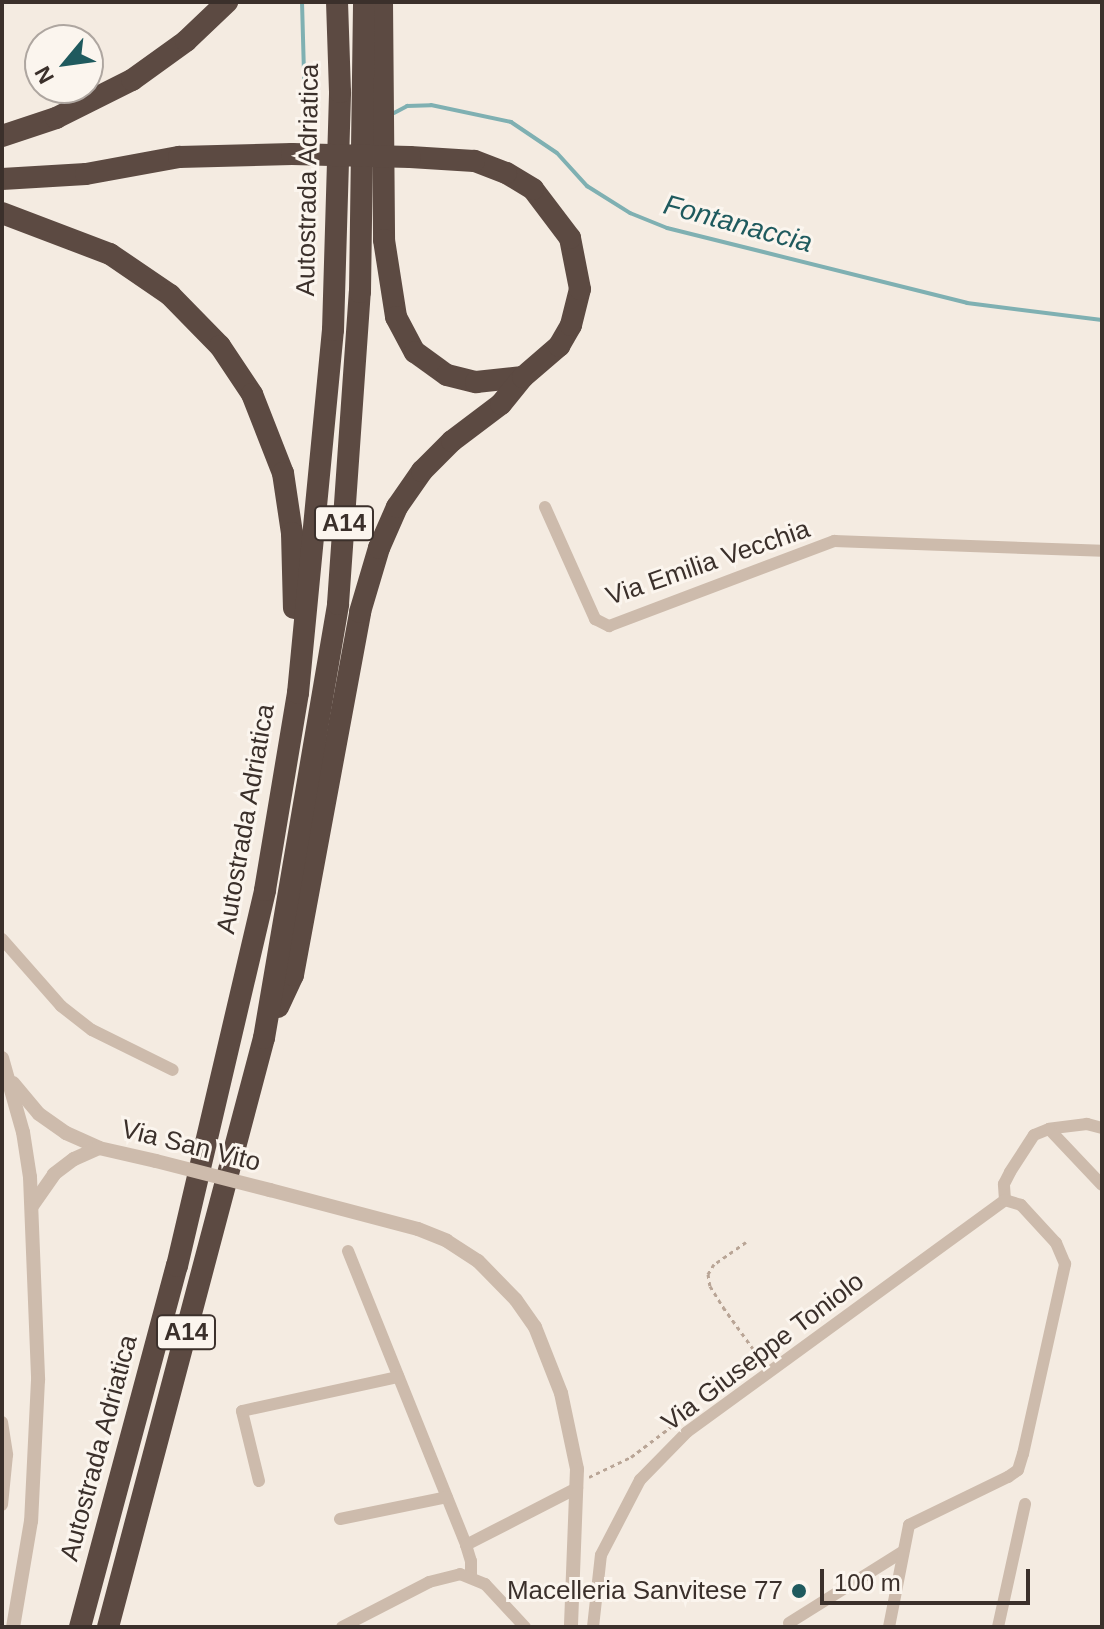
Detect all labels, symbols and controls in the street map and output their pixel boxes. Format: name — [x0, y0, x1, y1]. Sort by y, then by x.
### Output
north arrow — [24, 24, 104, 104]
text: N — [30, 62, 59, 88]
street label: Autostrada Adriatica — [290, 63, 326, 297]
water label: Fontanaccia — [660, 188, 816, 260]
road number: A14 — [312, 503, 376, 543]
street label: Via Emilia Vecchia — [602, 514, 814, 612]
street label: Autostrada Adriatica — [210, 701, 282, 937]
street label: Via San Vito — [118, 1114, 264, 1178]
street label: Via Giuseppe Toniolo — [656, 1266, 870, 1438]
road number: A14 — [154, 1312, 218, 1352]
street label: Autostrada Adriatica — [54, 1331, 144, 1565]
scale bar — [824, 1553, 1034, 1603]
text: 100 m — [834, 1569, 901, 1596]
place label: Macelleria Sanvitese 77 — [507, 1575, 783, 1607]
marker: Macelleria Sanvitese 77 — [790, 1582, 808, 1600]

